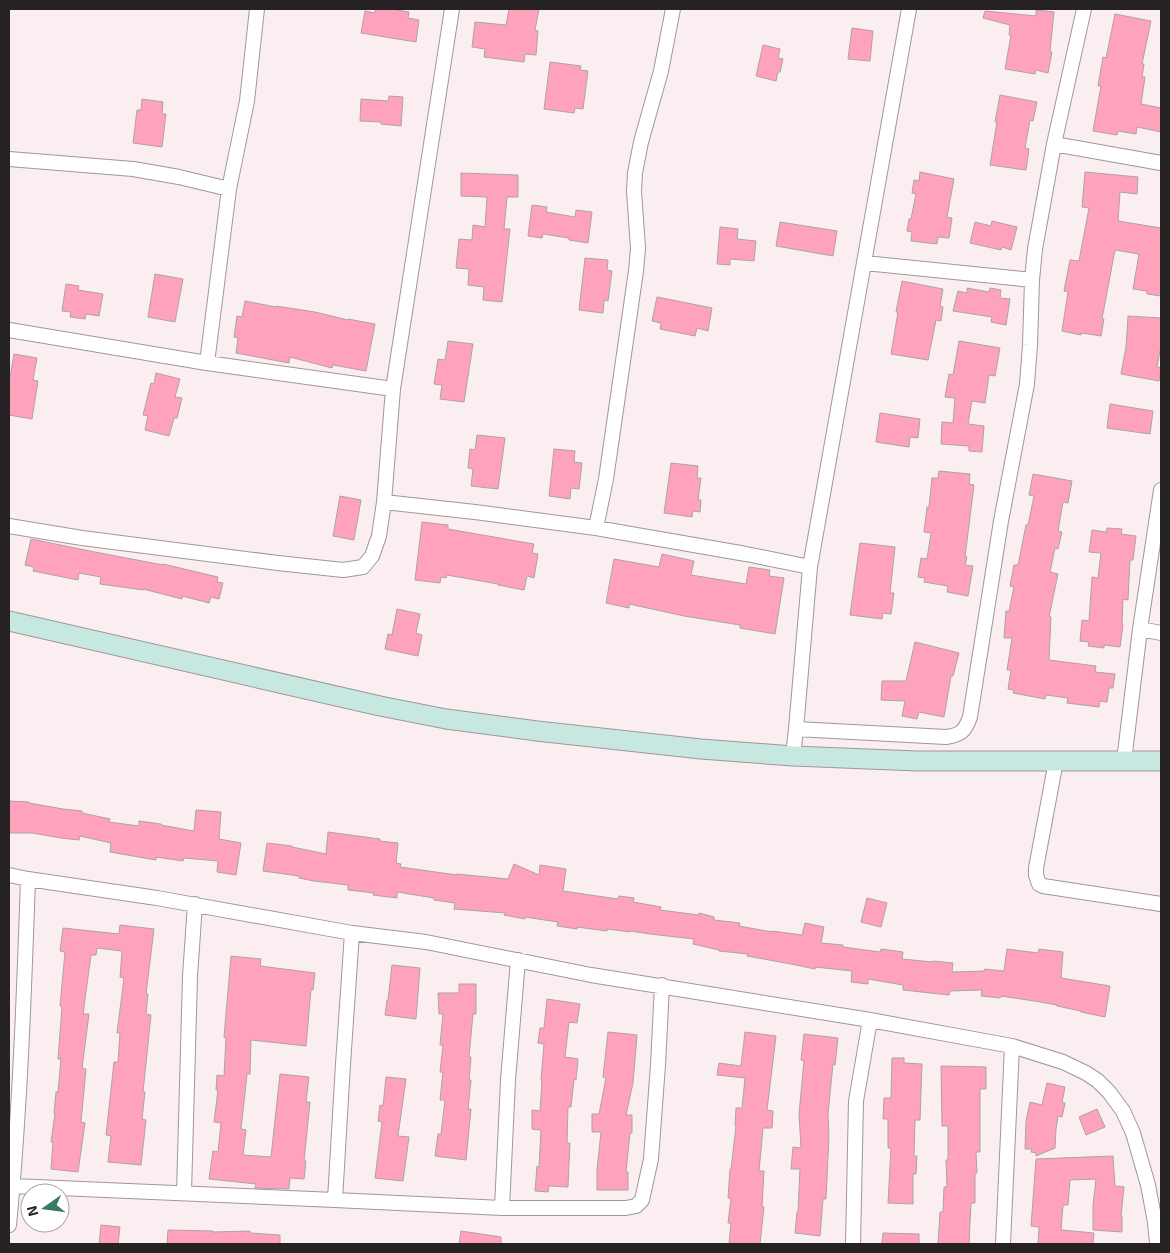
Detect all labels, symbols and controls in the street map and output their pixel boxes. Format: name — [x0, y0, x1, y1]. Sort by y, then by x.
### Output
north arrow — [20, 1183, 70, 1233]
text: N — [22, 1204, 41, 1218]

